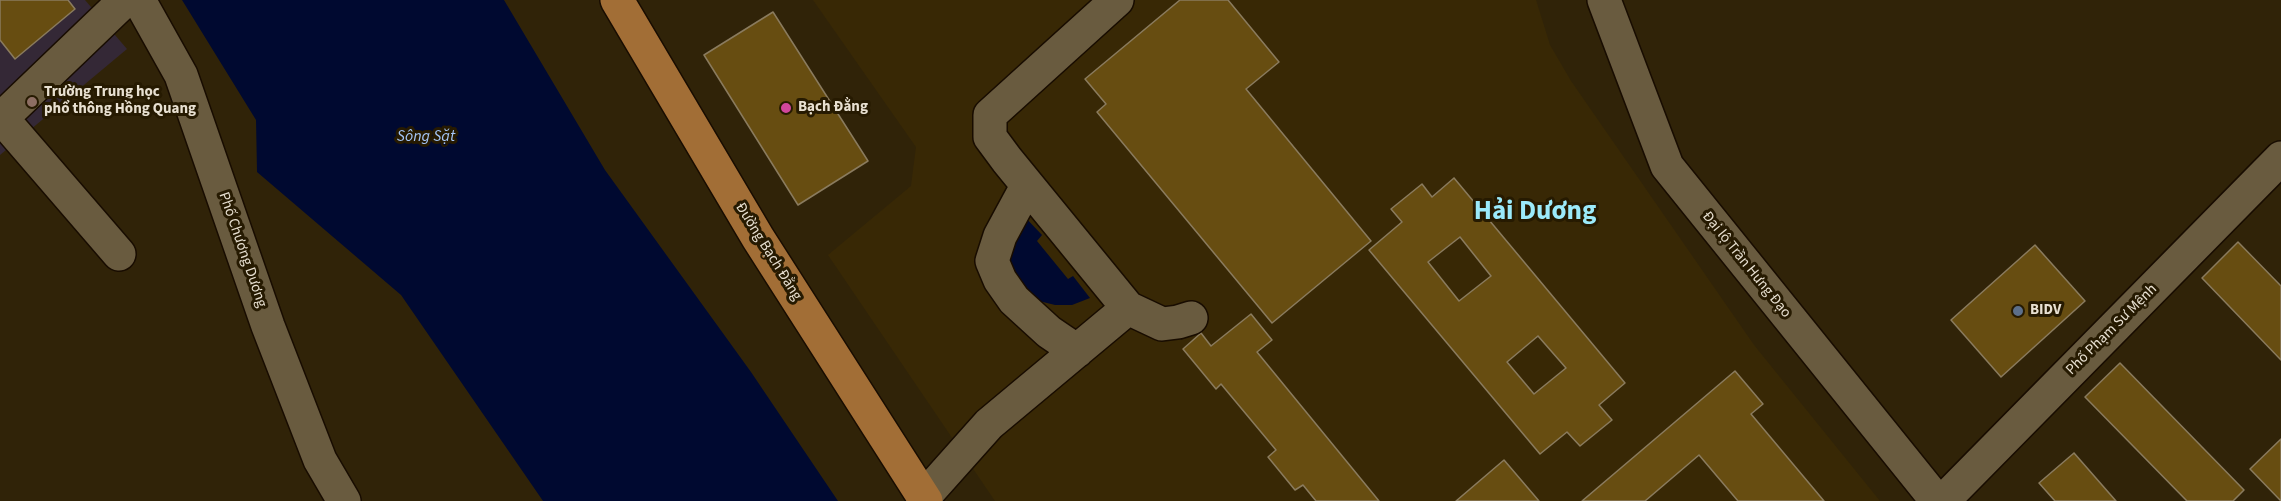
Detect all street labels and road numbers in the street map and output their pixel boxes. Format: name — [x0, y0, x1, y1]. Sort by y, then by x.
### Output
street label: Phố Chương Dương — [214, 190, 270, 310]
street label: Đường Bạch Đằng — [731, 200, 805, 304]
street label: Đại lộ Trần Hưng Đạo — [1698, 208, 1794, 322]
street label: Phố Phạm Sư Mệnh — [2063, 281, 2161, 379]

